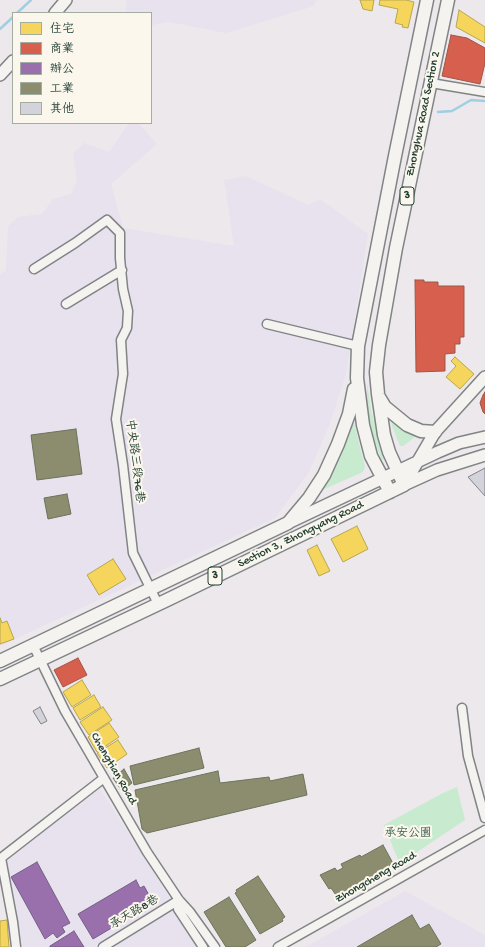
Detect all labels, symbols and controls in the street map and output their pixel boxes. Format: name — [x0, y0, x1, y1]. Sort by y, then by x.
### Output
legend — [12, 12, 152, 124]
text: 住宅 — [50, 23, 74, 37]
text: 商業 — [50, 43, 74, 57]
street label: Zhonghua Road Section 2 — [404, 50, 444, 178]
text: 辦公 — [50, 63, 74, 77]
text: 工業 — [50, 83, 74, 97]
text: 其他 — [50, 103, 74, 117]
road number: 3 — [400, 187, 414, 205]
street label: 中央路三段76巷 — [122, 418, 146, 504]
street label: Section 3, Zhongyang Road — [236, 498, 366, 572]
road number: 3 — [208, 567, 222, 585]
street label: Chengtian Road — [87, 731, 139, 807]
park label: 承安公園 — [384, 827, 432, 841]
street label: Zhongcheng Road — [333, 849, 419, 907]
street label: 承天路8巷 — [108, 893, 162, 933]

